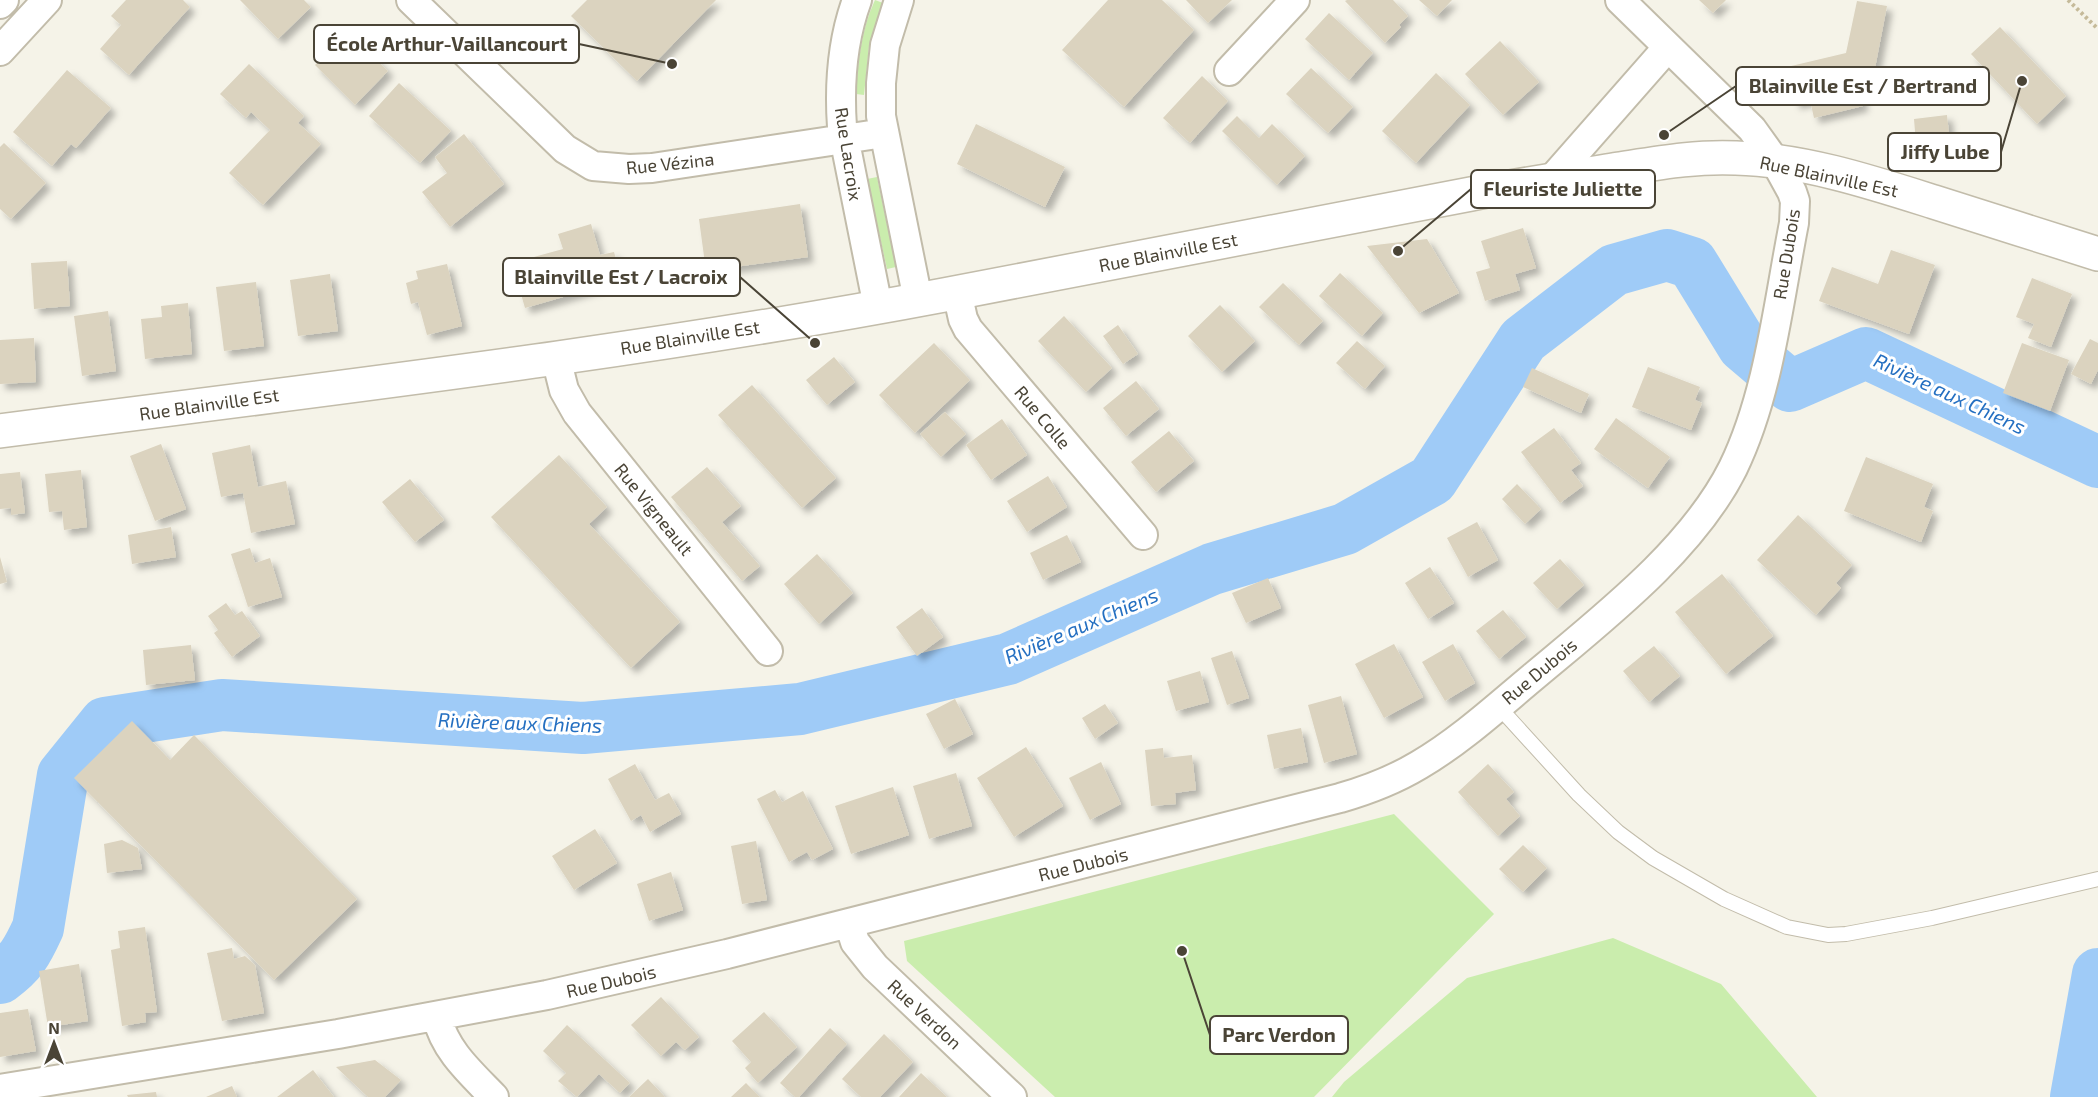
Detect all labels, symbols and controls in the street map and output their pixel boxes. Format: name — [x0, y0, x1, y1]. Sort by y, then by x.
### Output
callout: École Arthur-Vaillancourt — [314, 25, 579, 63]
text: École Arthur-Vaillancourt — [327, 31, 567, 55]
callout: Blainville Est / Bertrand — [1736, 67, 1989, 105]
text: Blainville Est / Bertrand — [1749, 73, 1977, 97]
street label: Rue Lacroix — [831, 106, 867, 203]
callout: Jiffy Lube — [1888, 133, 2001, 171]
text: Jiffy Lube — [1900, 139, 1990, 164]
street label: Rue Vézina — [625, 147, 715, 179]
street label: Rue Blainville Est — [1758, 151, 1900, 201]
callout: Fleuriste Juliette — [1471, 170, 1655, 208]
text: Fleuriste Juliette — [1483, 176, 1643, 200]
street label: Rue Dubois — [1768, 207, 1804, 301]
street label: Rue Blainville Est — [1097, 228, 1239, 276]
callout: Blainville Est / Lacroix — [503, 258, 740, 296]
text: Blainville Est / Lacroix — [514, 264, 728, 288]
street label: Rue Blainville Est — [619, 315, 761, 359]
water label: Rivière aux Chiens — [1870, 347, 2030, 439]
street label: Rue Colle — [1010, 381, 1076, 453]
street label: Rue Blainville Est — [138, 383, 280, 425]
street label: Rue Vigneault — [610, 458, 698, 560]
water label: Rivière aux Chiens — [1001, 582, 1161, 668]
street label: Rue Dubois — [1497, 633, 1581, 709]
water label: Rivière aux Chiens — [437, 707, 603, 737]
street label: Rue Dubois — [1036, 842, 1130, 886]
street label: Rue Dubois — [564, 960, 658, 1002]
street label: Rue Verdon — [884, 974, 966, 1054]
north arrow — [24, 1013, 84, 1073]
callout: Parc Verdon — [1210, 1016, 1348, 1054]
text: N — [48, 1018, 60, 1037]
text: Parc Verdon — [1222, 1022, 1336, 1046]

